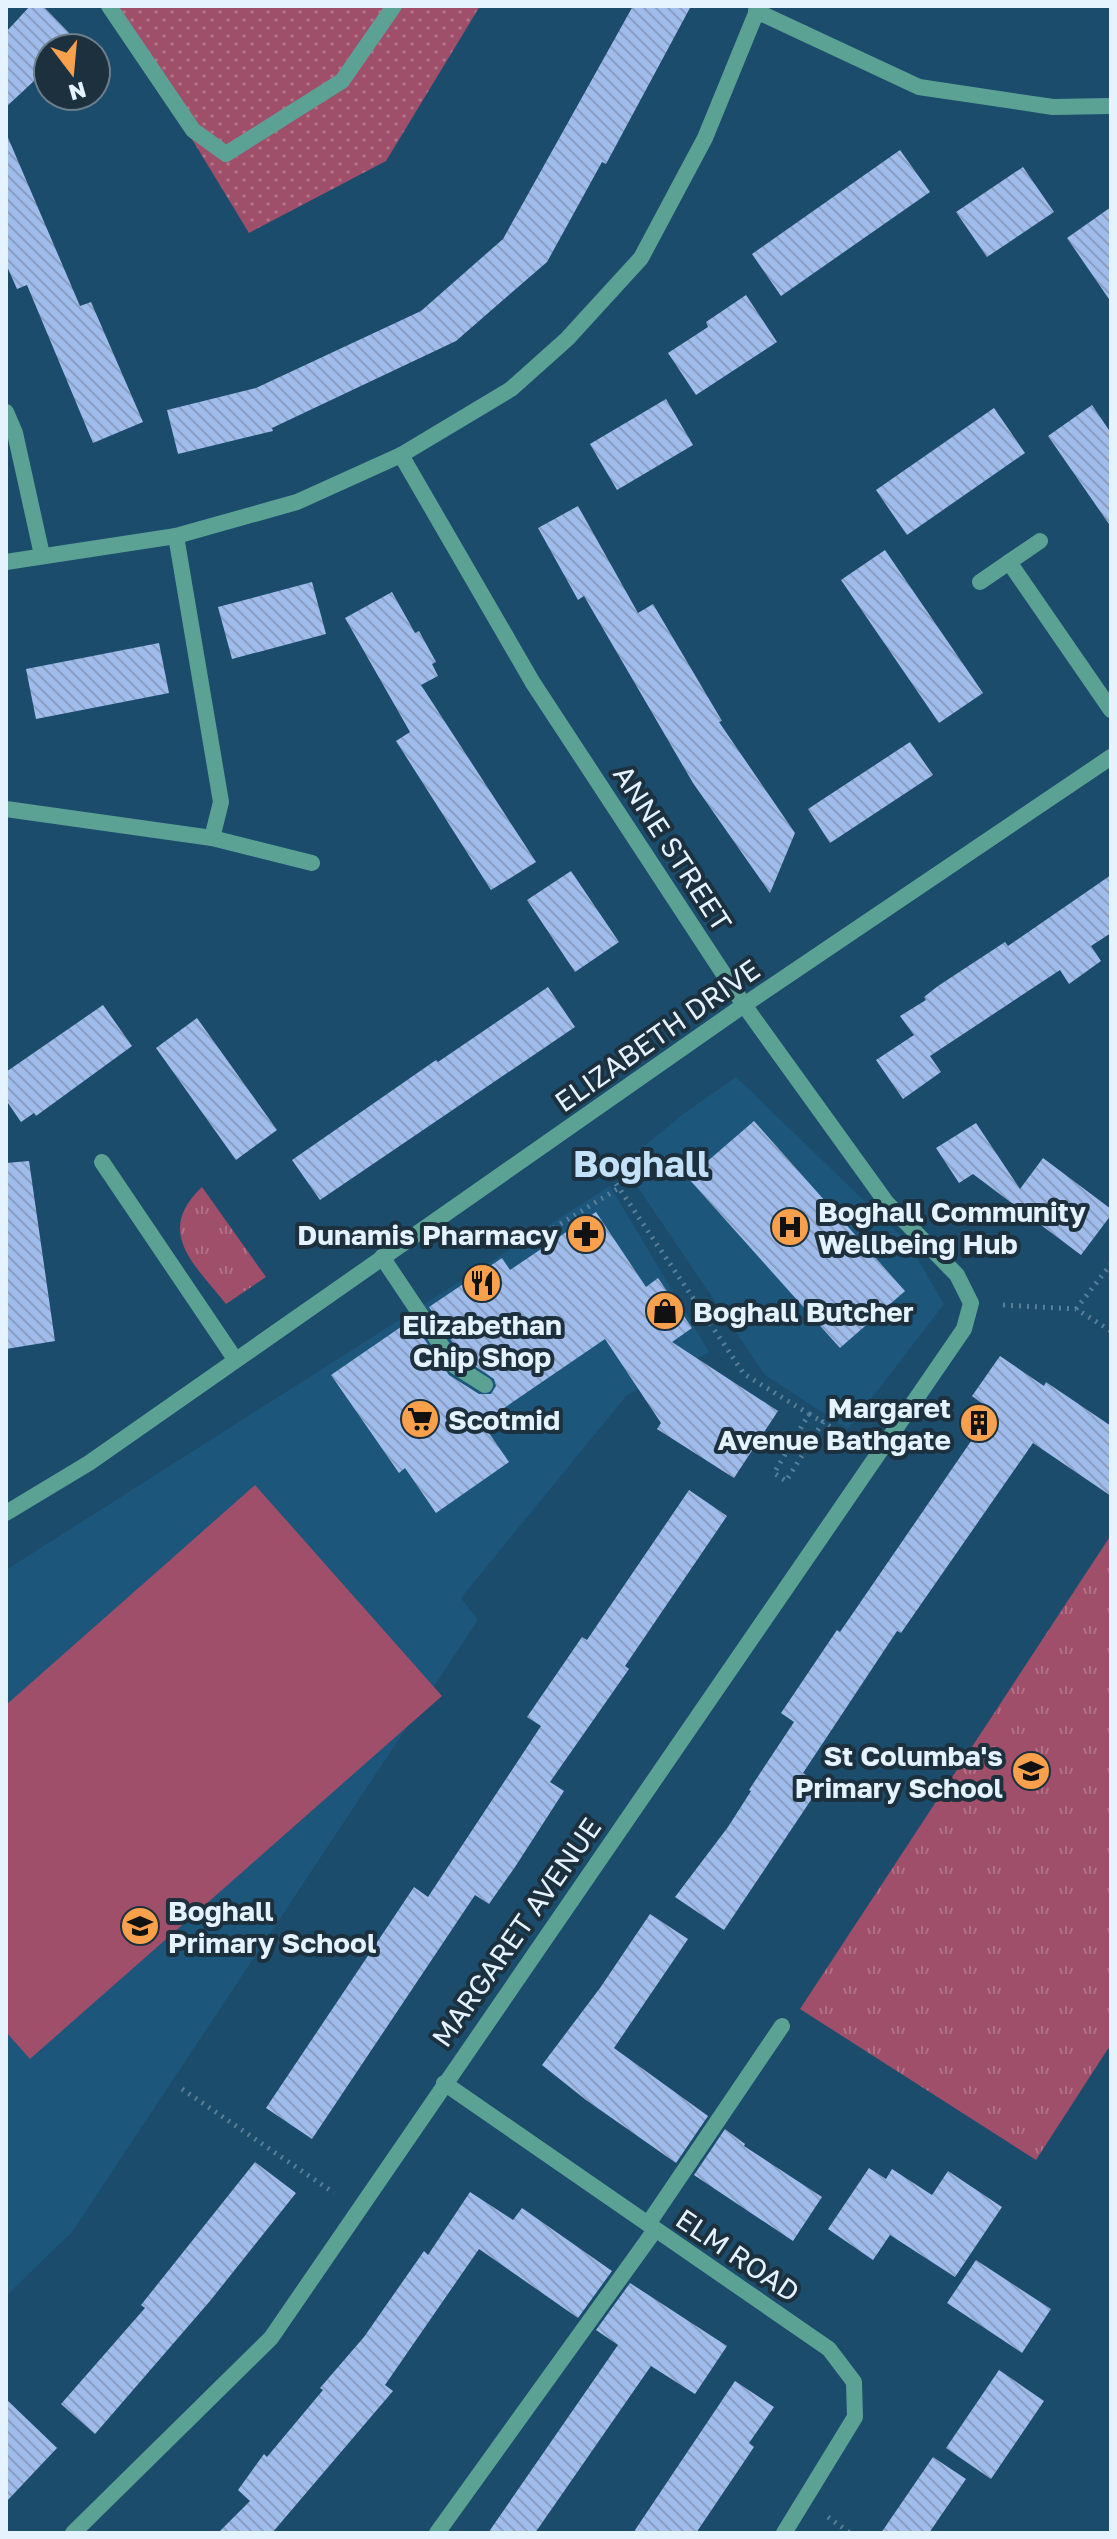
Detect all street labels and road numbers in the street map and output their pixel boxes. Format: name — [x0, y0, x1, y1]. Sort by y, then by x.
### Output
street label: ANNE STREET — [607, 759, 739, 937]
street label: ELIZABETH DRIVE — [548, 952, 766, 1118]
street label: MARGARET AVENUE — [425, 1811, 607, 2053]
street label: ELM ROAD — [670, 2202, 806, 2308]

